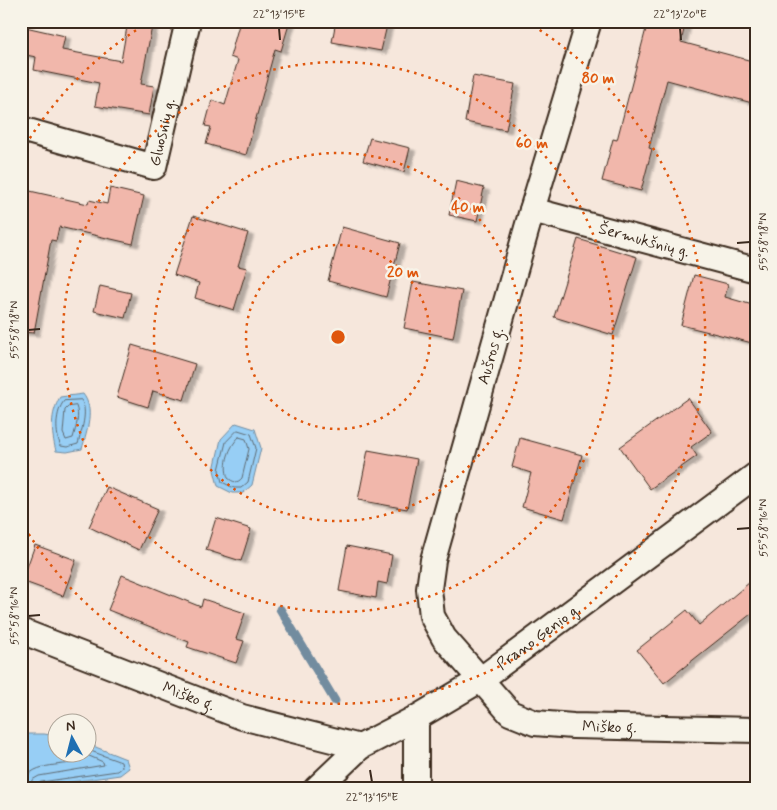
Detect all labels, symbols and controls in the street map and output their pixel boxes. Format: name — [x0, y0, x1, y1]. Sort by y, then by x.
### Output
text: 22°13'15"E — [253, 7, 305, 23]
text: 22°13'20"E — [653, 7, 707, 23]
text: 80 m — [581, 69, 615, 89]
street label: Gluosnių g. — [144, 96, 180, 168]
text: 60 m — [516, 134, 548, 154]
text: 40 m — [451, 198, 485, 218]
text: 55°58'18"N — [756, 213, 772, 271]
street label: Šermukšnių g. — [596, 218, 692, 262]
text: 20 m — [387, 263, 419, 283]
text: 55°58'18"N — [7, 301, 23, 359]
street label: Aušros g. — [473, 325, 510, 387]
centre of rings — [329, 328, 347, 346]
text: 55°58'16"N — [756, 499, 772, 557]
text: 55°58'16"N — [7, 587, 23, 645]
street label: Prano Genio g. — [492, 599, 584, 675]
street label: Miško g. — [160, 677, 218, 716]
north arrow — [48, 712, 98, 762]
street label: Miško g. — [582, 716, 637, 739]
text: N — [65, 717, 76, 736]
text: 22°13'15"E — [346, 790, 398, 806]

